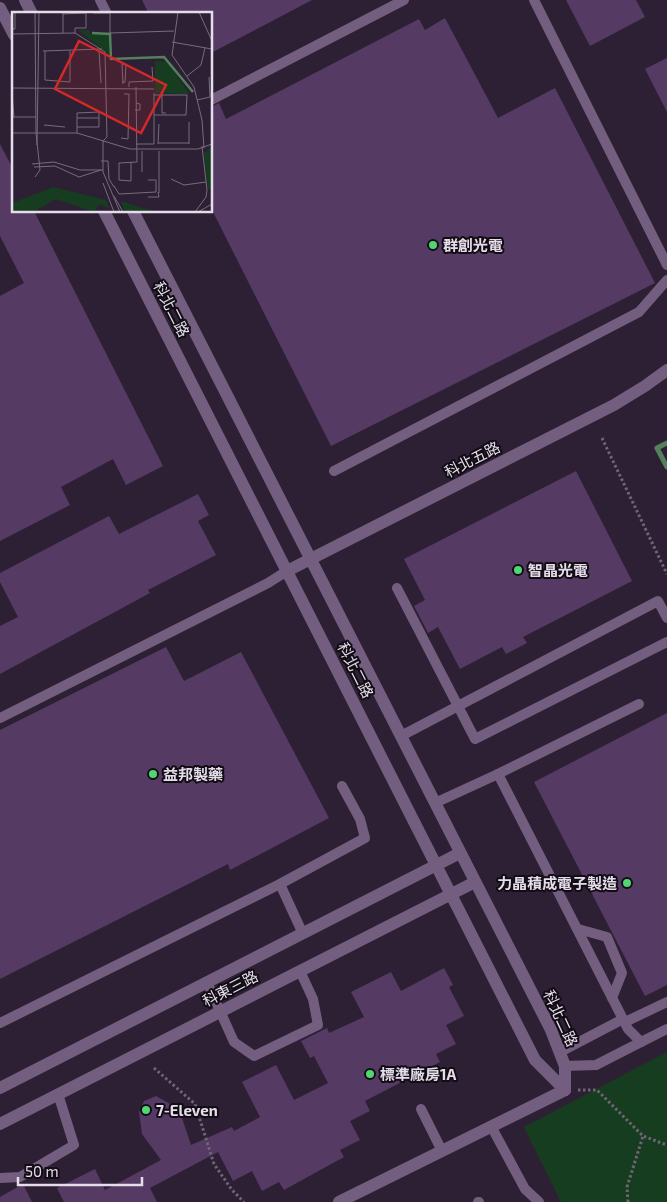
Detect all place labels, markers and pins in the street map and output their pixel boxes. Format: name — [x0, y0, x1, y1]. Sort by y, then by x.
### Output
place label: 群創光電 — [443, 236, 503, 254]
marker: 群創光電 — [427, 239, 439, 251]
place label: 智晶光電 — [528, 561, 588, 579]
marker: 智晶光電 — [512, 564, 524, 576]
place label: 益邦製藥 — [163, 765, 223, 783]
marker: 益邦製藥 — [147, 768, 159, 780]
place label: 力晶積成電子製造 — [497, 874, 617, 892]
marker: 力晶積成電子製造 — [621, 877, 633, 889]
place label: 標準廠房1A — [380, 1065, 456, 1083]
marker: 標準廠房1A — [364, 1068, 376, 1080]
place label: 7-Eleven — [156, 1101, 218, 1119]
marker: 7-Eleven — [140, 1104, 152, 1116]

